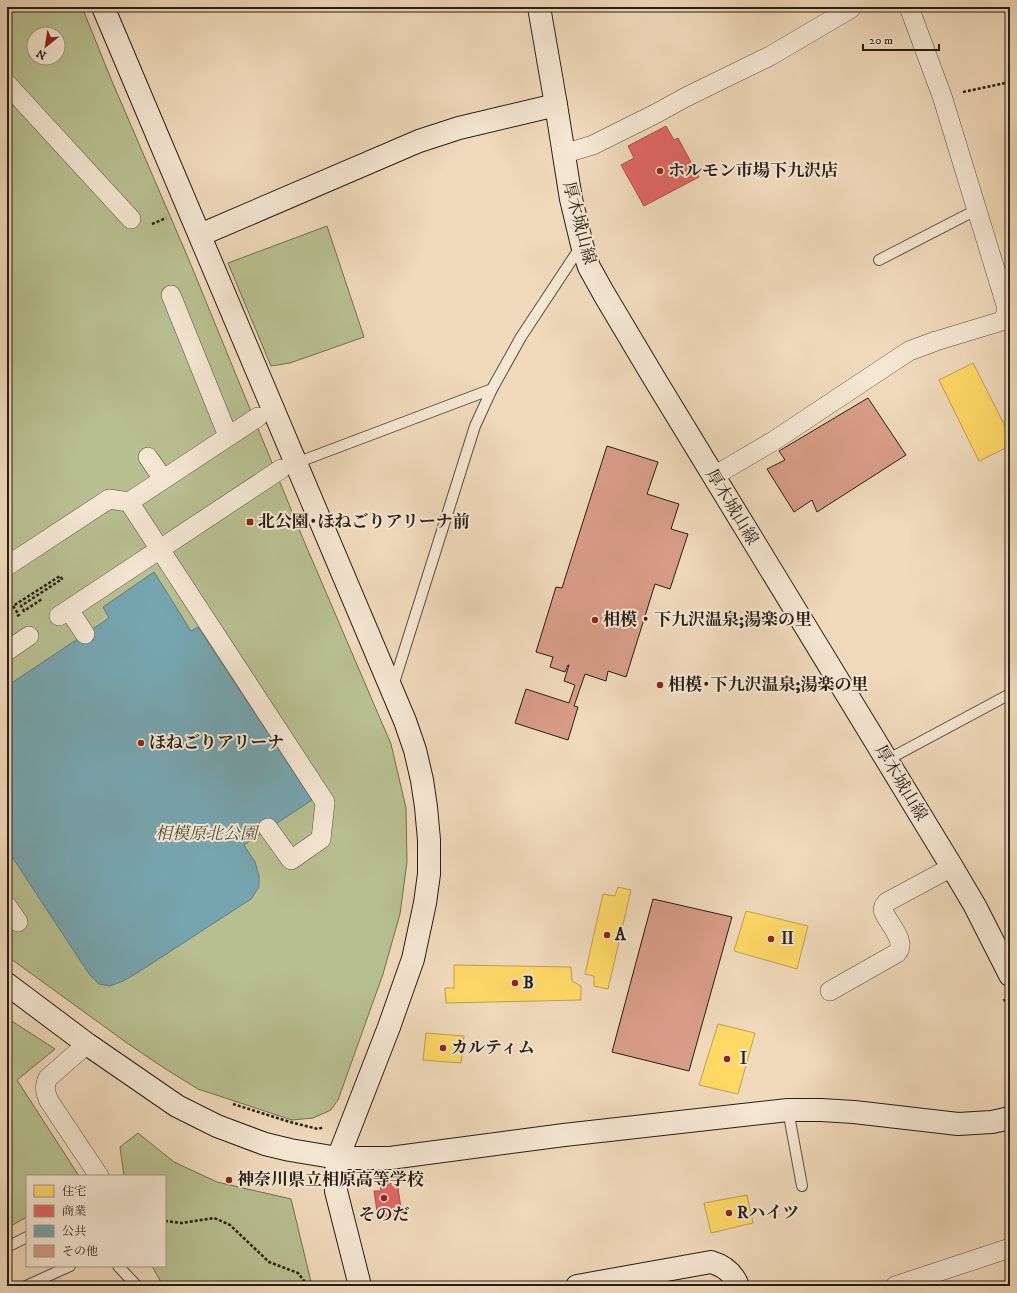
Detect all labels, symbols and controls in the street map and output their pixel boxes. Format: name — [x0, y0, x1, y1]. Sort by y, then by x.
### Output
north arrow — [26, 26, 66, 66]
scale bar — [863, 26, 939, 52]
text: 20 m — [869, 33, 893, 48]
text: N — [34, 45, 49, 62]
place label: ホルモン市場下九沢店 — [668, 160, 838, 182]
marker: ホルモン市場下九沢店 — [655, 166, 665, 176]
street label: 厚木城山線 — [557, 179, 601, 267]
street label: 厚木城山線 — [701, 465, 763, 549]
place label: 北公園･ほねごりアリーナ前 — [258, 511, 470, 533]
marker: 北公園･ほねごりアリーナ前 — [245, 517, 255, 527]
place label: 相模・下九沢温泉;湯楽の里 — [603, 609, 812, 631]
marker: 相模・下九沢温泉;湯楽の里 — [590, 615, 600, 625]
place label: 相模･下九沢温泉;湯楽の里 — [668, 674, 869, 696]
marker: 相模･下九沢温泉;湯楽の里 — [655, 680, 665, 690]
place label: ほねごりアリーナ — [149, 732, 284, 754]
marker: ほねごりアリーナ — [136, 738, 146, 748]
street label: 厚木城山線 — [870, 741, 932, 825]
park label: 相模原北公園 — [155, 823, 260, 845]
place label: A — [614, 924, 627, 946]
place label: Ⅱ — [779, 928, 796, 950]
marker: A — [602, 930, 612, 940]
marker: Ⅱ — [766, 934, 776, 944]
place label: B — [523, 972, 534, 994]
marker: B — [510, 978, 520, 988]
place label: カルティム — [451, 1037, 535, 1059]
marker: カルティム — [438, 1043, 448, 1053]
place label: Ⅰ — [735, 1048, 752, 1070]
marker: Ⅰ — [722, 1054, 732, 1064]
place label: 神奈川県立相原高等学校 — [237, 1169, 424, 1191]
legend — [26, 1175, 166, 1267]
marker: 神奈川県立相原高等学校 — [224, 1175, 234, 1185]
text: 住宅 — [62, 1184, 86, 1199]
marker: そのだ — [379, 1193, 389, 1203]
place label: Rハイツ — [737, 1202, 799, 1224]
text: 商業 — [62, 1204, 86, 1219]
place label: そのだ — [359, 1204, 410, 1226]
marker: Rハイツ — [724, 1208, 734, 1218]
text: 公共 — [62, 1224, 86, 1239]
text: その他 — [62, 1244, 98, 1259]

